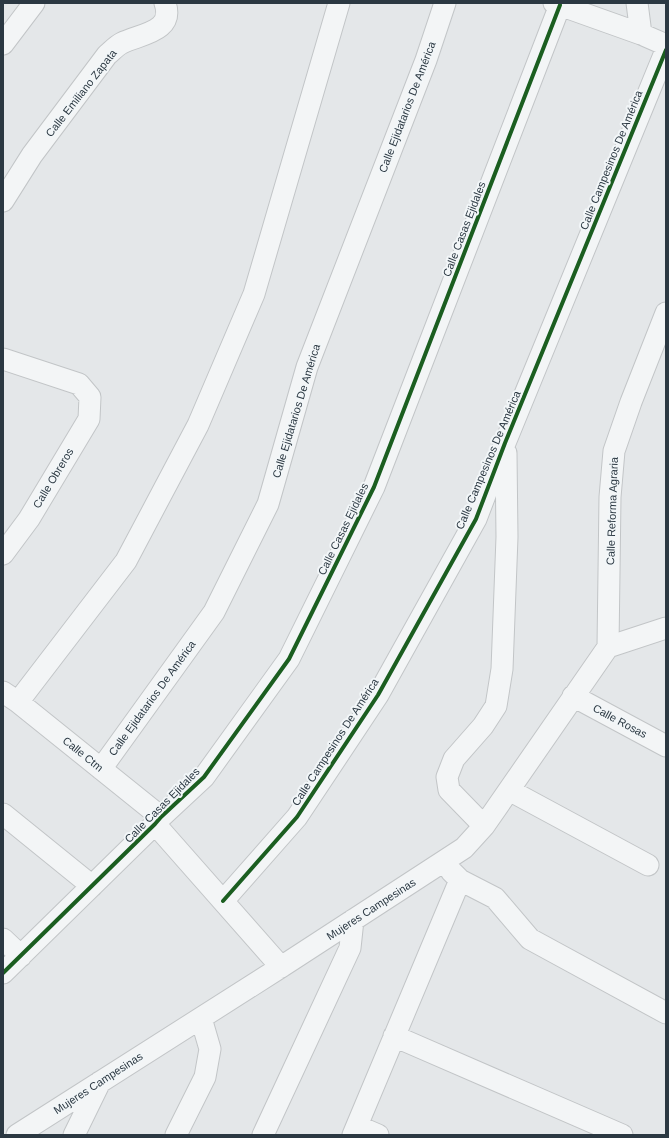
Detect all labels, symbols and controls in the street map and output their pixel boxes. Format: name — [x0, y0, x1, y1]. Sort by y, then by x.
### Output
street label: Calle Ejidatarios De América — [376, 39, 438, 174]
street label: Calle Emiliano Zapata — [43, 46, 119, 139]
street label: Calle Campesinos De América — [577, 88, 645, 231]
street label: Calle Casas Ejidales — [440, 179, 488, 278]
street label: Calle Ejidatarios De América — [270, 342, 322, 479]
street label: Calle Campesinos De América — [453, 388, 523, 531]
street label: Calle Obreros — [30, 445, 76, 510]
street label: Calle Reforma Agraria — [604, 456, 620, 565]
street label: Calle Casas Ejidales — [315, 481, 371, 577]
street label: Calle Ejidatarios De América — [106, 637, 198, 758]
street label: Calle Campesinos De América — [289, 675, 381, 808]
street label: Calle Rosas — [591, 702, 649, 740]
street label: Calle Ctm — [60, 734, 106, 774]
street label: Calle Casas Ejidales — [122, 765, 202, 845]
street label: Mujeres Campesinas — [324, 876, 418, 942]
street label: Mujeres Campesinas — [51, 1050, 145, 1116]

